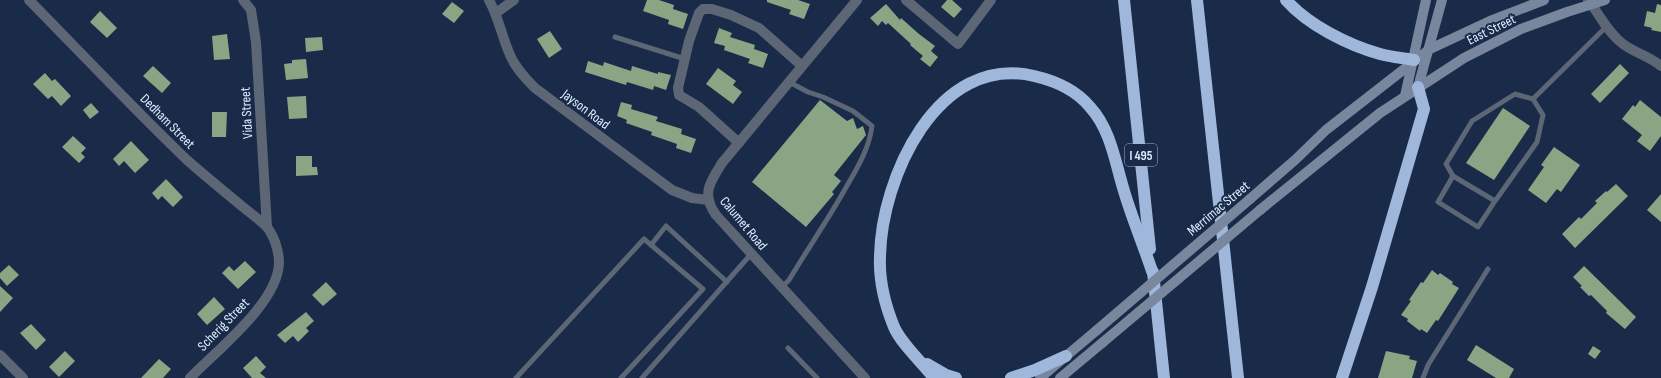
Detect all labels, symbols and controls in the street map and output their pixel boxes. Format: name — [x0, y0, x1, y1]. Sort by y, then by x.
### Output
street label: East Street — [1464, 10, 1518, 48]
street label: Jayson Road — [557, 85, 613, 133]
street label: Vida Street — [237, 87, 256, 139]
street label: Dedham Street — [137, 90, 199, 152]
road number: I 495 — [1125, 144, 1157, 166]
street label: Merrimac Street — [1184, 177, 1253, 239]
street label: Calumet Road — [716, 193, 771, 254]
street label: Scherig Street — [194, 294, 253, 354]

